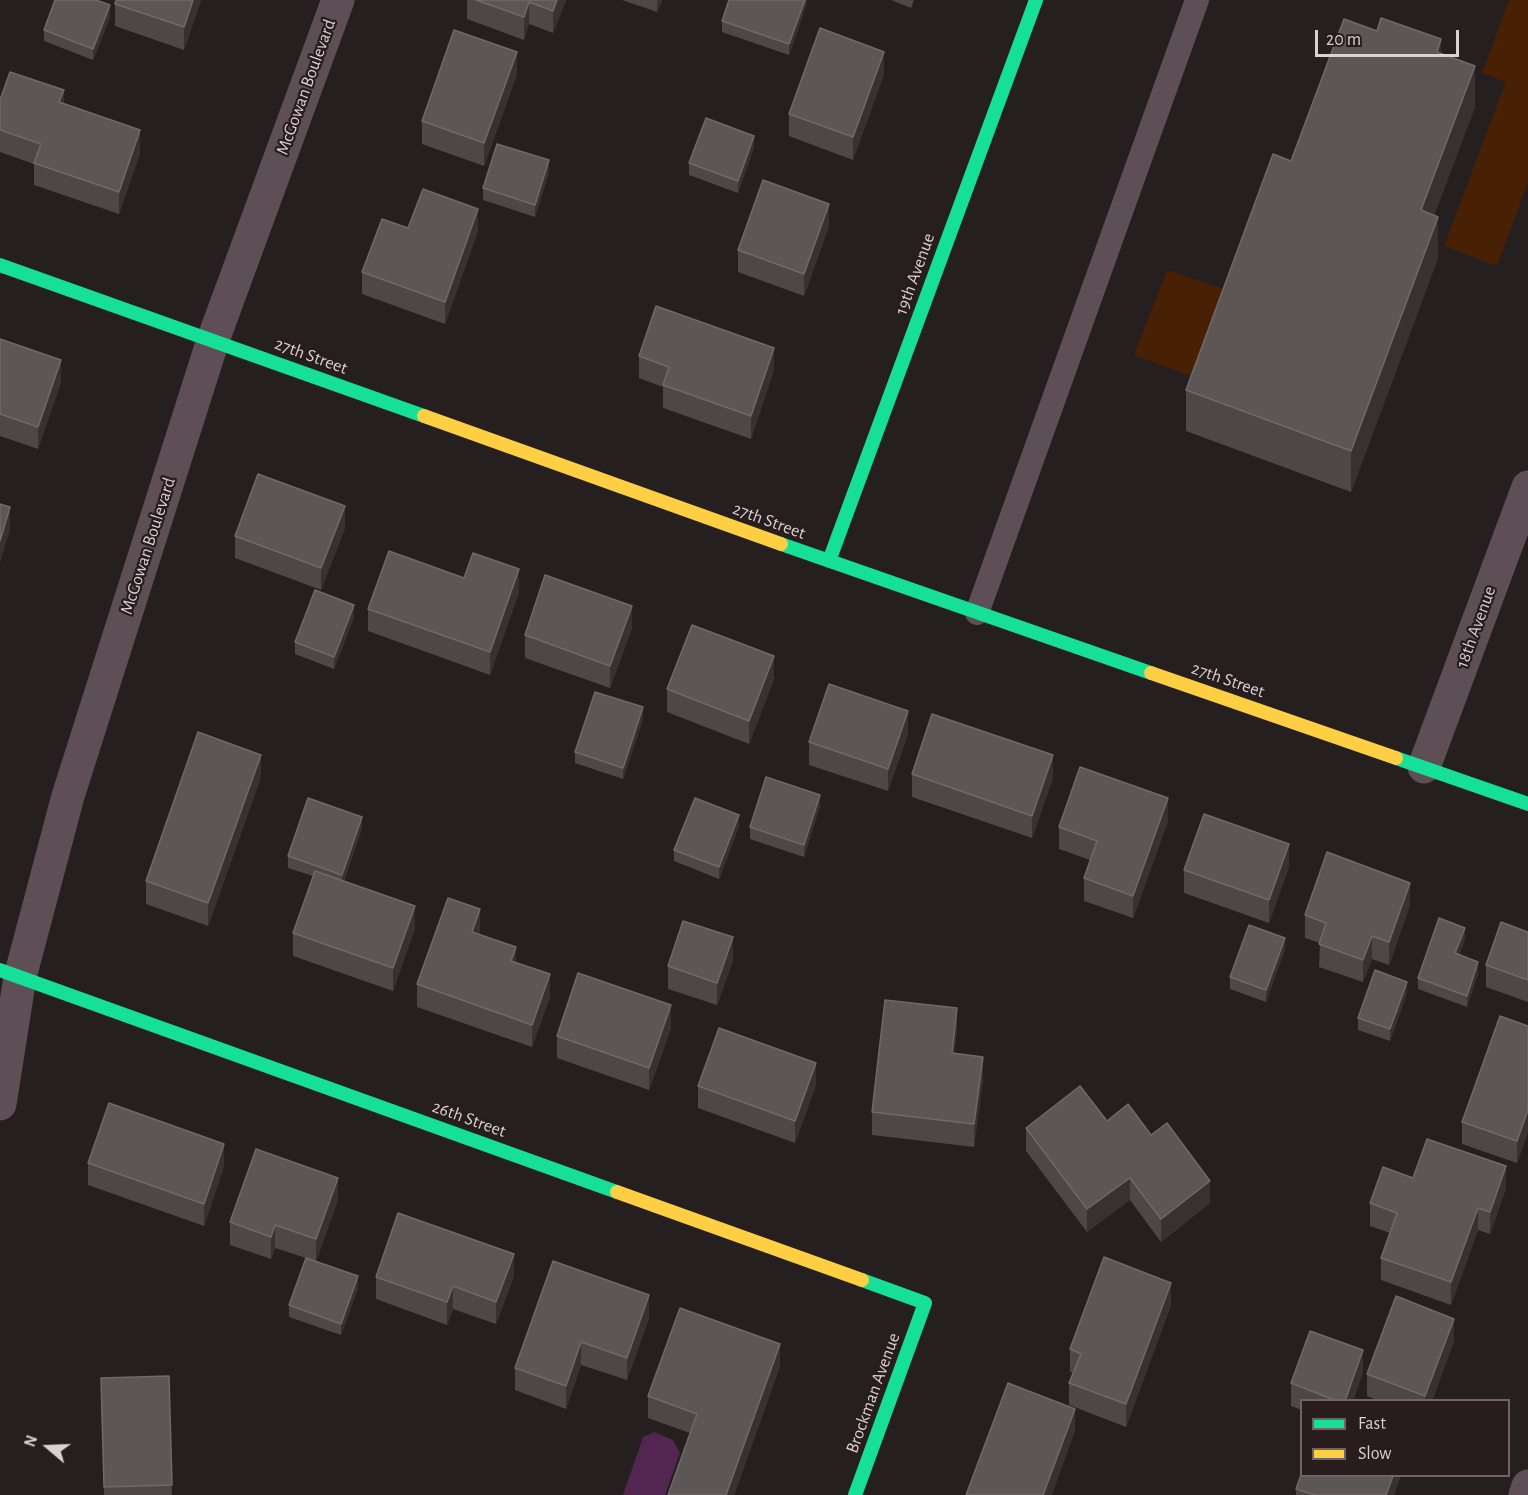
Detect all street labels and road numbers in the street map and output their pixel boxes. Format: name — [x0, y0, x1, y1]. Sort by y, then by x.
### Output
street label: McGowan Boulevard — [271, 16, 341, 158]
street label: 19th Avenue — [890, 230, 940, 318]
street label: 27th Street — [272, 333, 350, 379]
street label: McGowan Boulevard — [116, 475, 180, 617]
street label: 27th Street — [730, 498, 808, 544]
street label: 18th Avenue — [1451, 583, 1501, 671]
street label: 27th Street — [1188, 657, 1268, 703]
street label: 26th Street — [429, 1096, 509, 1142]
street label: Brockman Avenue — [841, 1330, 905, 1456]

